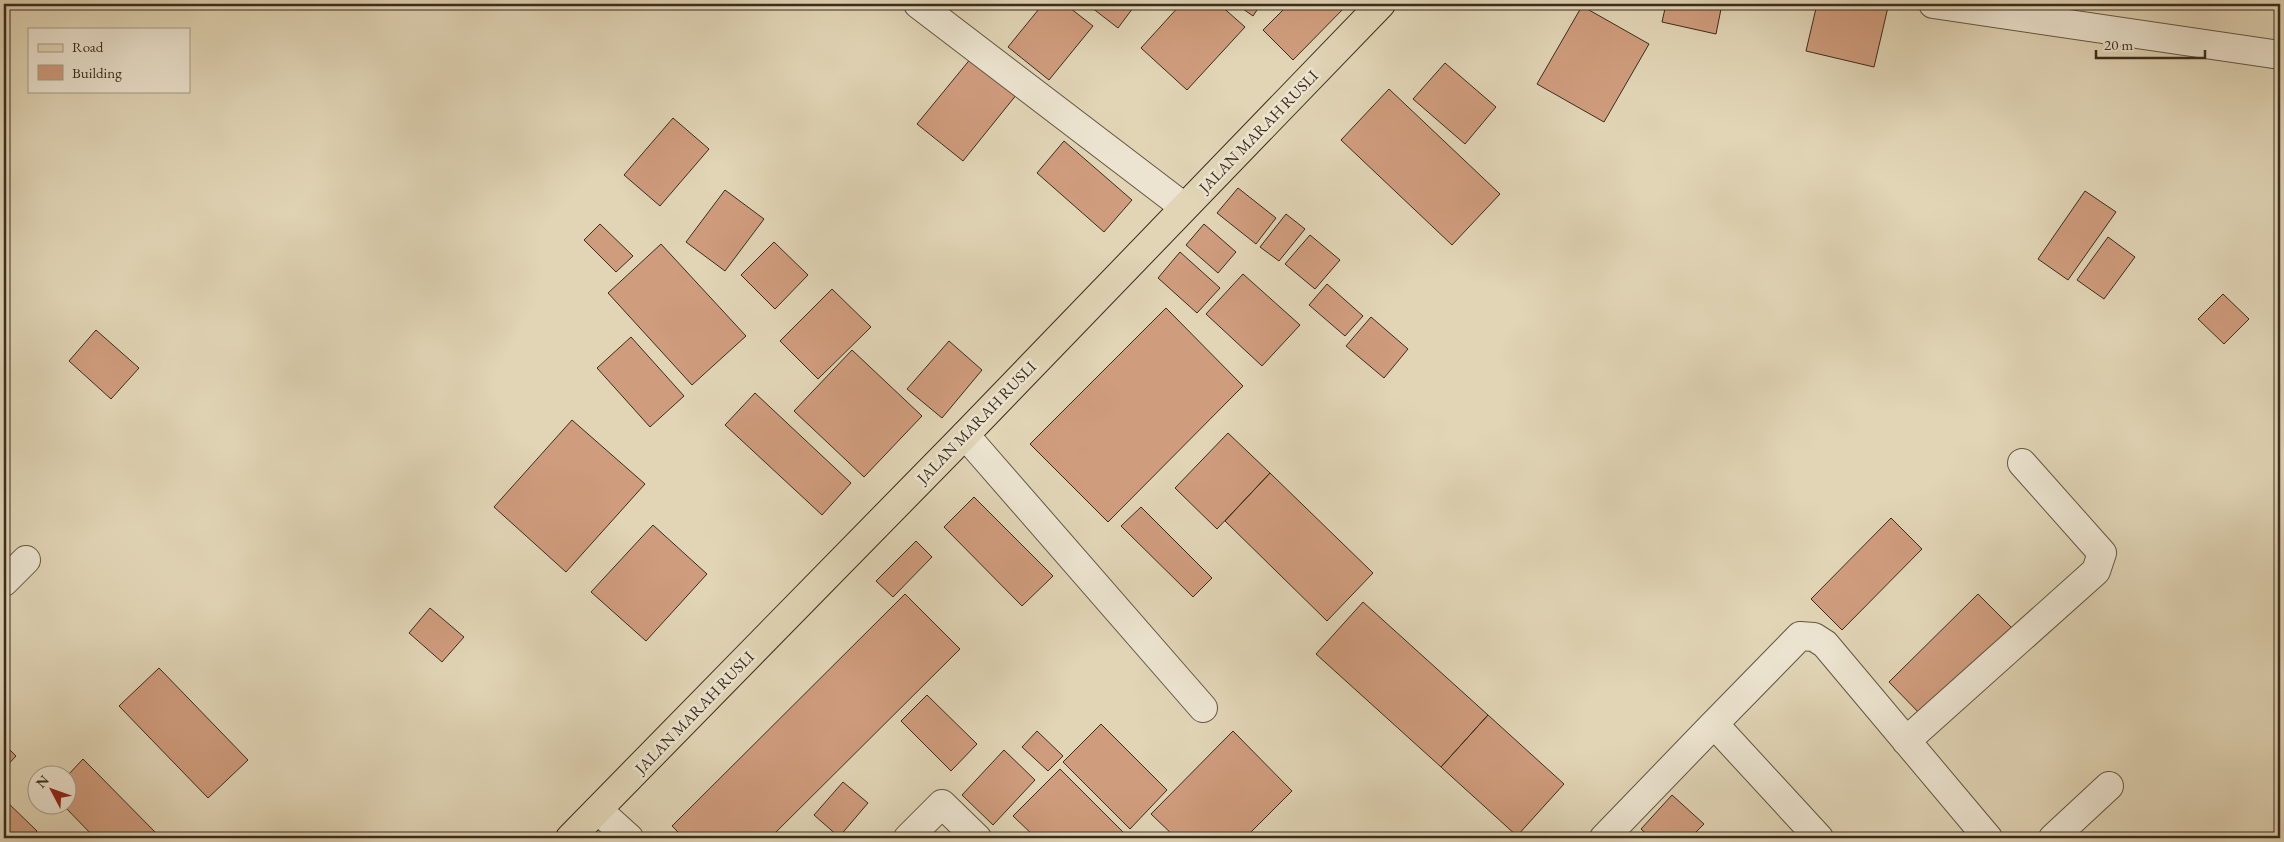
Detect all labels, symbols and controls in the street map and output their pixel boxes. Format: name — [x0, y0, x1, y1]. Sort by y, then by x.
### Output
legend — [28, 28, 190, 92]
scale bar — [2096, 28, 2205, 60]
text: 20 m — [2104, 35, 2133, 54]
text: Road — [72, 37, 104, 56]
text: Building — [72, 63, 122, 82]
street label: JALAN MARAH RUSLI — [1193, 65, 1323, 199]
street label: JALAN MARAH RUSLI — [911, 356, 1041, 490]
street label: JALAN MARAH RUSLI — [629, 646, 759, 780]
north arrow — [28, 764, 78, 814]
text: N — [32, 771, 53, 792]

